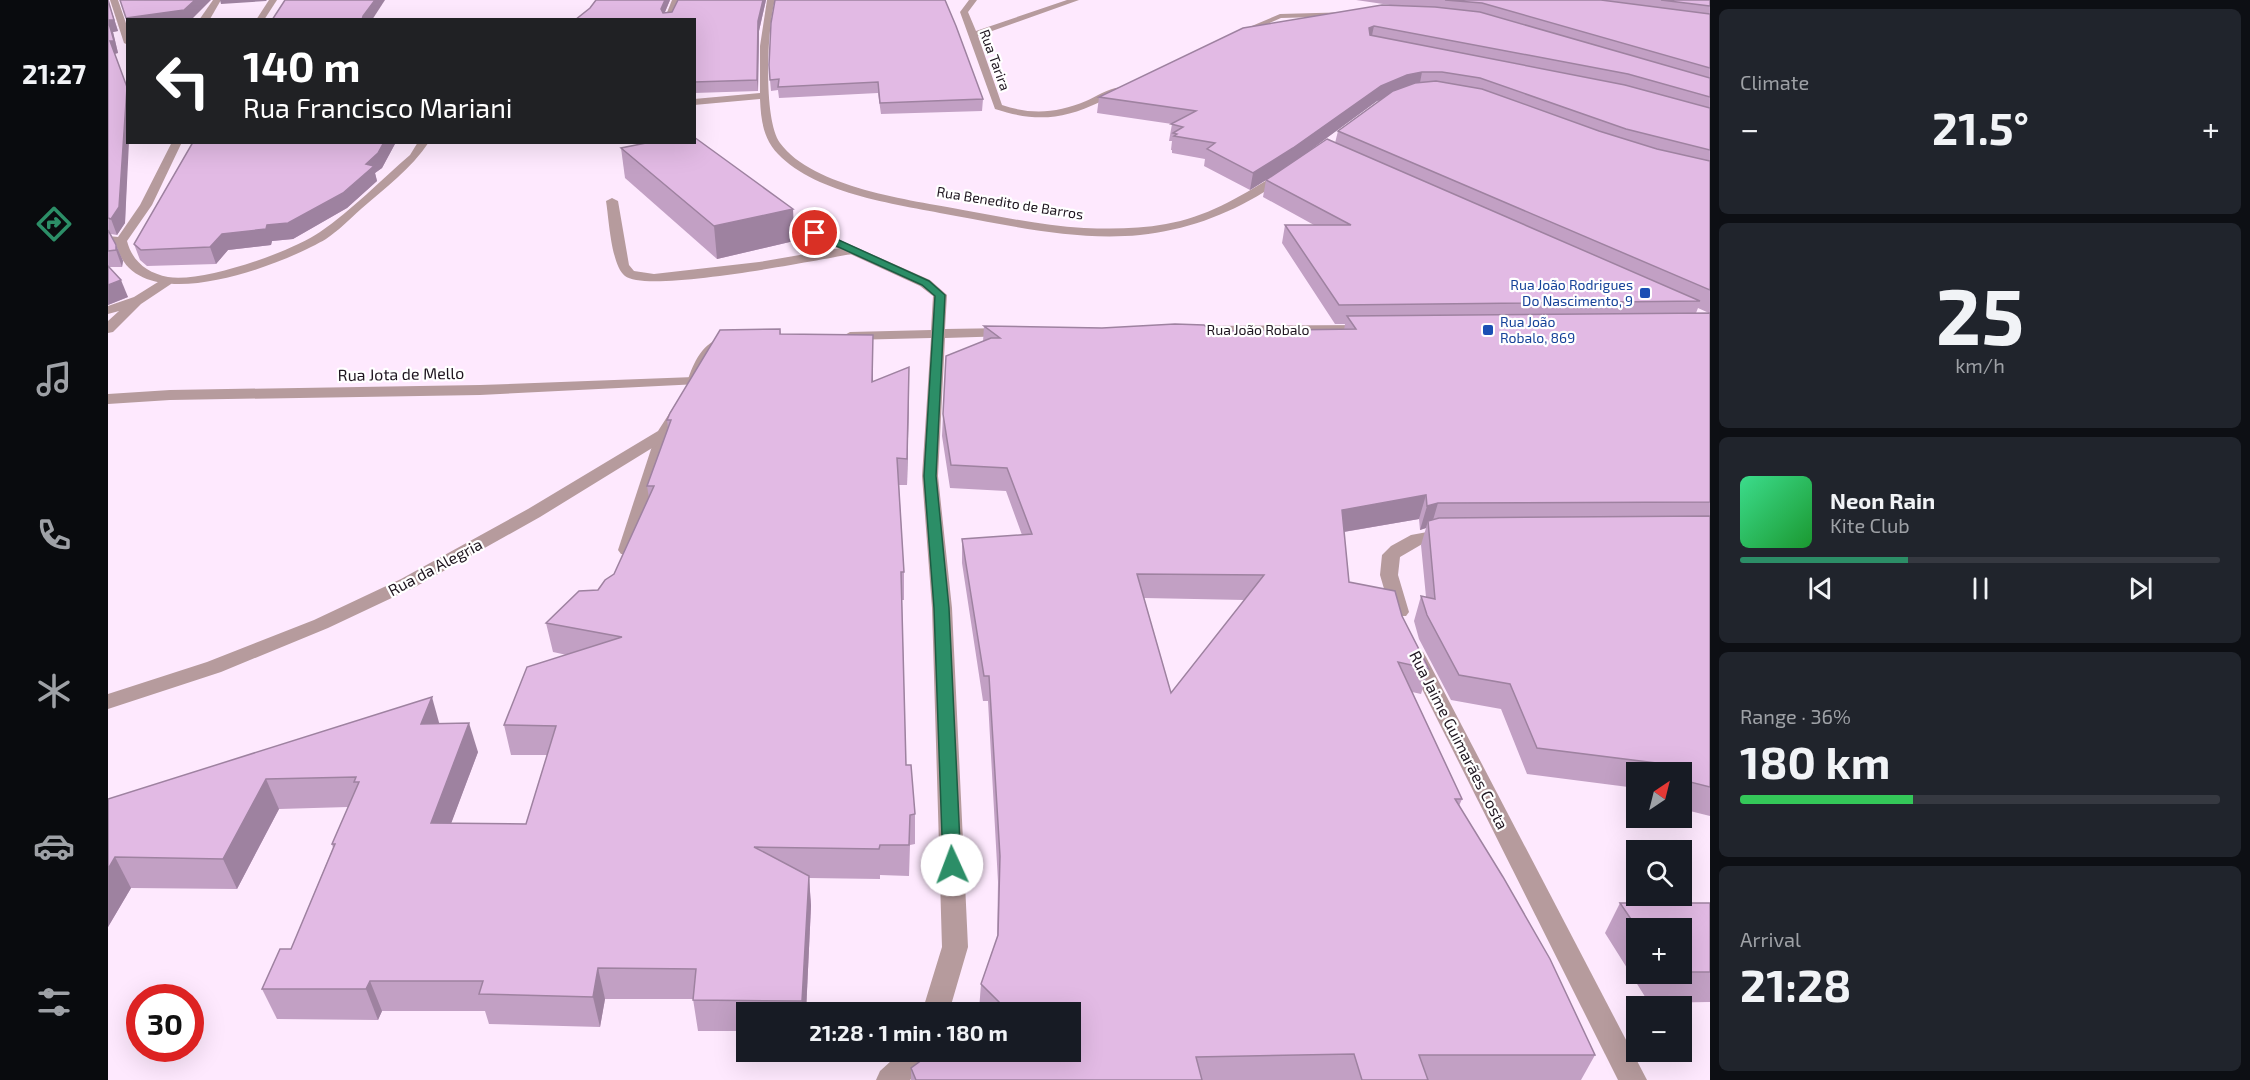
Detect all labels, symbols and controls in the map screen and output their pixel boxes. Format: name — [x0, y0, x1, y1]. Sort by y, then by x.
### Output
street label: Rua Tarira — [977, 27, 1014, 93]
text: 140 m — [243, 40, 360, 90]
icon: left — [144, 42, 222, 120]
text: 21:27 — [22, 57, 86, 89]
text: Climate — [1740, 70, 1809, 94]
text: Rua Francisco Mariani — [243, 91, 513, 123]
text: 21.5° — [1932, 100, 2029, 154]
text: − — [1740, 108, 1759, 148]
text: + — [2202, 108, 2220, 148]
street label: Rua Benedito de Barros — [935, 183, 1085, 223]
icon: directions — [33, 203, 75, 245]
pin — [789, 207, 840, 258]
icon: arrive — [798, 216, 831, 249]
text: 25 — [1936, 267, 2024, 361]
place label: Rua João Rodrigues Do Nascimento, 9 — [1510, 276, 1633, 309]
marker: Rua João Rodrigues Do Nascimento, 9 — [1638, 286, 1652, 300]
place label: Rua João Robalo, 869 — [1500, 313, 1575, 346]
street label: Rua João Robalo — [1207, 321, 1310, 338]
marker: Rua João Robalo, 869 — [1481, 323, 1495, 337]
text: km/h — [1955, 353, 2005, 377]
icon: music — [33, 358, 75, 400]
street label: Rua Jota de Mello — [338, 363, 464, 384]
text: Neon Rain — [1830, 487, 1935, 513]
text: Kite Club — [1830, 513, 1910, 537]
icon: phone — [33, 514, 75, 556]
street label: Rua da Alegria — [384, 534, 485, 599]
icon: previous — [1804, 572, 1837, 605]
icon: pause — [1964, 572, 1997, 605]
icon: next — [2124, 572, 2157, 605]
street label: Rua Jaime Guimarães Costa — [1406, 647, 1513, 832]
icon: climate — [33, 670, 75, 712]
text: Range · 36% — [1740, 704, 1851, 728]
text: 180 km — [1740, 734, 1890, 788]
north arrow — [1626, 762, 1692, 828]
map controls — [1626, 762, 1692, 1062]
icon: car — [33, 825, 75, 867]
position arrow — [920, 833, 984, 897]
button: search — [1626, 840, 1692, 906]
button: + — [1626, 918, 1692, 984]
text: Arrival — [1740, 927, 1801, 951]
text: 21:28 — [1740, 957, 1851, 1011]
icon: filters — [33, 981, 75, 1023]
speed limit sign: 30 — [126, 984, 204, 1062]
button: − — [1626, 996, 1692, 1062]
text: 21:28 · 1 min · 180 m — [809, 1019, 1008, 1045]

